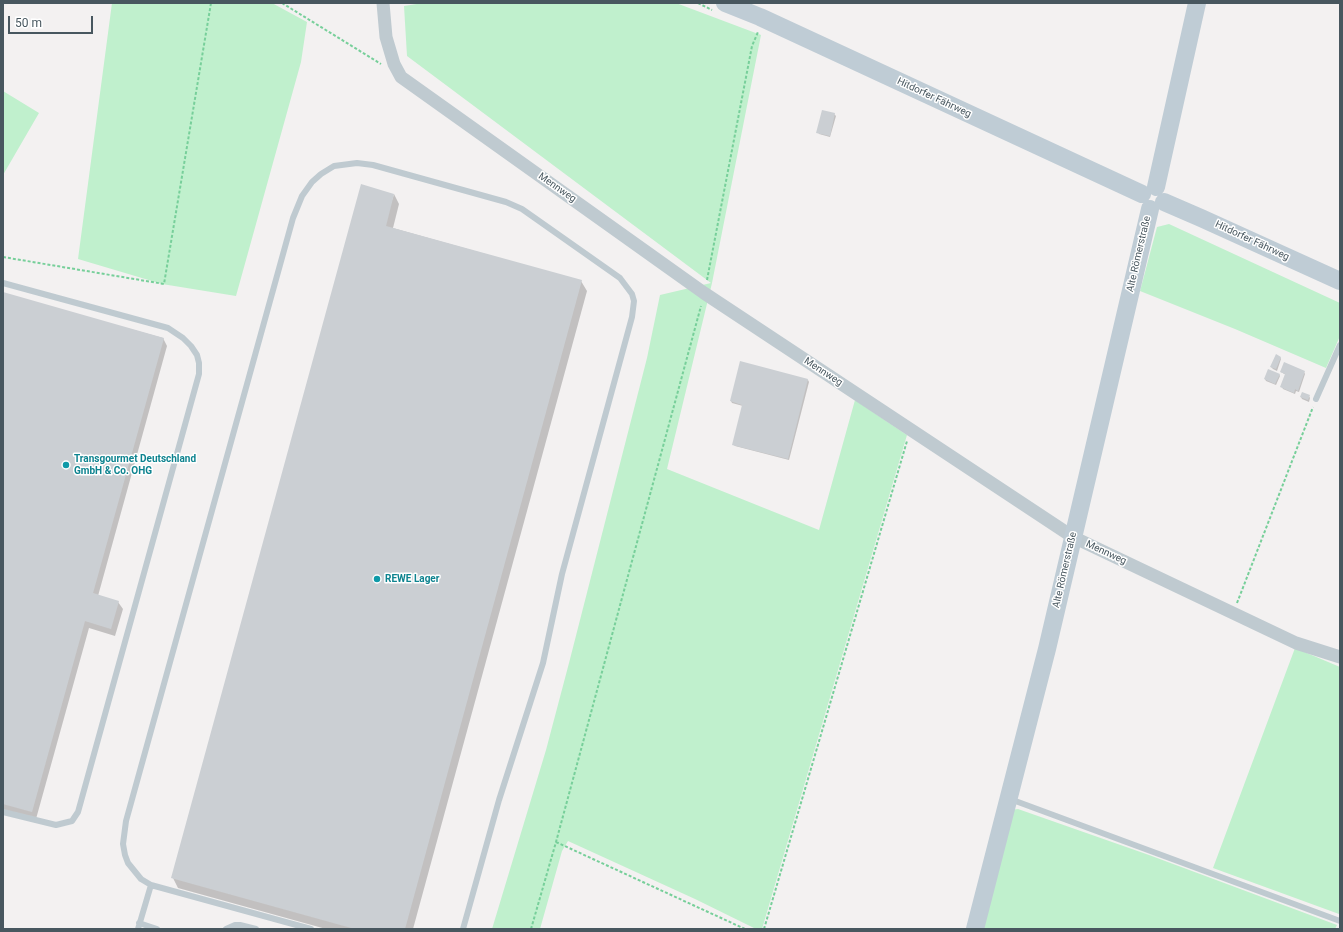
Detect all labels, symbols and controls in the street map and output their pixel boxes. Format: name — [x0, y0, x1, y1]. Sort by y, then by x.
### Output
scale bar — [10, 8, 95, 34]
text: 50 m — [15, 16, 42, 30]
street label: Hitdorfer Fährweg — [895, 76, 973, 120]
street label: Mennweg — [536, 171, 578, 205]
street label: Alte Römerstraße — [1124, 215, 1154, 293]
street label: Hitdorfer Fährweg — [1213, 219, 1291, 263]
street label: Mennweg — [801, 355, 845, 389]
place label: Transgourmet Deutschland GmbH & Co. OHG — [74, 453, 196, 476]
marker: Transgourmet Deutschland GmbH & Co. OHG — [61, 460, 71, 470]
street label: Alte Römerstraße — [1050, 531, 1080, 609]
street label: Mennweg — [1084, 538, 1128, 568]
place label: REWE Lager — [385, 573, 439, 585]
marker: REWE Lager — [372, 574, 382, 584]

